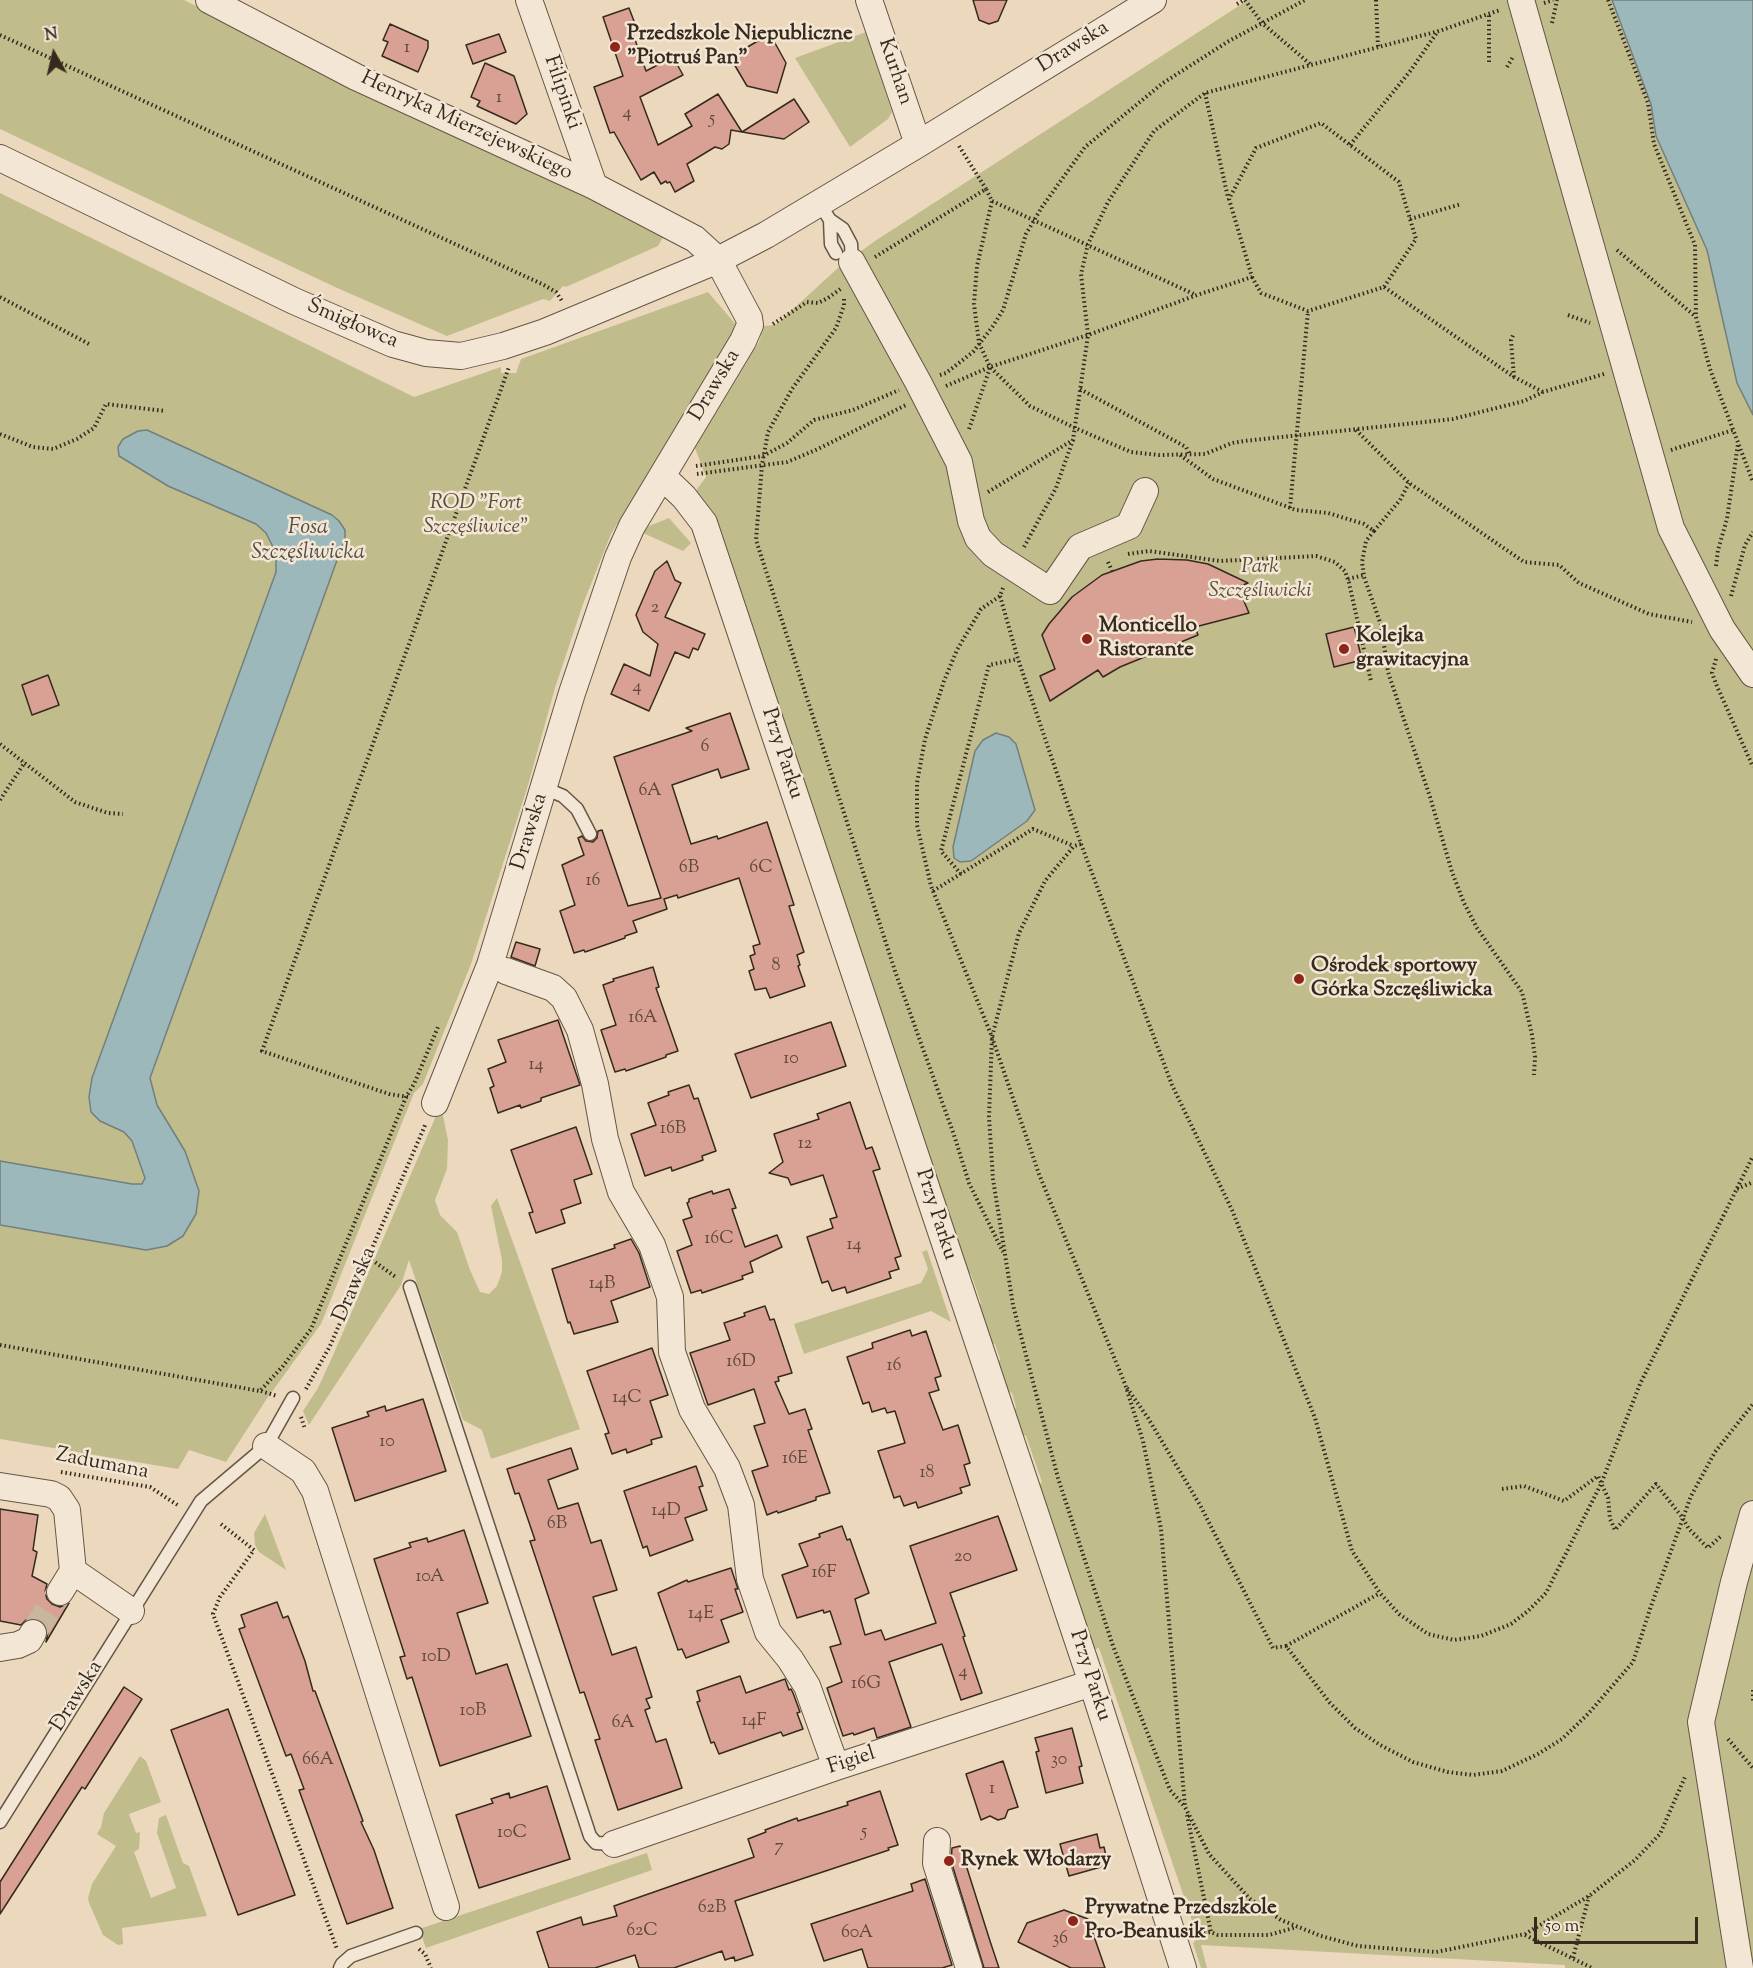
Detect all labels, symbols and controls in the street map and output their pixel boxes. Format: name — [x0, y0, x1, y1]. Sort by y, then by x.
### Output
street label: Drawska — [1034, 16, 1114, 80]
place label: Przedszkole Niepubliczne "Piotruś Pan" — [627, 22, 853, 72]
text: N — [43, 23, 59, 48]
north arrow — [24, 24, 84, 84]
street label: Kurhan — [871, 35, 917, 109]
house number: 1 — [404, 38, 410, 60]
marker: Przedszkole Niepubliczne "Piotruś Pan" — [608, 40, 622, 54]
street label: Filipinki — [537, 53, 585, 133]
street label: Henryka Mierzejewskiego — [356, 67, 576, 187]
house number: 1 — [496, 88, 502, 110]
house number: 4 — [622, 103, 632, 125]
house number: 5 — [709, 109, 715, 131]
street label: Śmigłowca — [303, 294, 401, 356]
street label: Drawska — [685, 346, 747, 426]
park label: ROD "Fort Szczęśliwice" — [423, 491, 529, 541]
water label: Fosa Szczęśliwicka — [251, 516, 365, 568]
park label: Park Szczęśliwicki — [1209, 555, 1311, 605]
house number: 2 — [651, 598, 659, 620]
place label: Monticello Ristorante — [1099, 614, 1197, 664]
place label: Kolejka grawitacyjna — [1356, 624, 1469, 674]
marker: Monticello Ristorante — [1080, 632, 1094, 646]
marker: Kolejka grawitacyjna — [1337, 642, 1351, 656]
house number: 4 — [632, 677, 642, 699]
street label: Przy Parku — [754, 705, 808, 803]
house number: 6 — [701, 737, 709, 759]
house number: 6A — [638, 781, 662, 803]
street label: Drawska — [507, 791, 555, 873]
house number: 6B — [679, 858, 699, 880]
house number: 6C — [749, 858, 773, 880]
house number: 16 — [585, 871, 601, 893]
place label: Ośrodek sportowy Górka Szczęśliwicka — [1311, 954, 1493, 1004]
house number: 8 — [772, 956, 780, 978]
marker: Ośrodek sportowy Górka Szczęśliwicka — [1292, 972, 1306, 986]
house number: 16A — [628, 1008, 658, 1030]
house number: 10 — [783, 1049, 799, 1071]
house number: 14 — [528, 1055, 544, 1077]
house number: 16B — [660, 1119, 686, 1141]
house number: 12 — [798, 1134, 812, 1156]
street label: Przy Parku — [908, 1166, 962, 1264]
house number: 16C — [704, 1229, 734, 1251]
house number: 14 — [846, 1235, 862, 1257]
street label: Drawska — [329, 1244, 383, 1326]
house number: 14B — [589, 1274, 615, 1296]
house number: 16D — [726, 1352, 756, 1374]
house number: 16 — [886, 1356, 902, 1378]
house number: 14C — [612, 1388, 642, 1410]
house number: 10 — [379, 1432, 395, 1454]
street label: Zadumana — [53, 1444, 151, 1486]
house number: 16E — [782, 1449, 808, 1471]
house number: 18 — [919, 1463, 935, 1485]
house number: 14D — [651, 1501, 681, 1523]
house number: 6B — [547, 1514, 567, 1536]
house number: 20 — [954, 1547, 972, 1569]
house number: 16F — [811, 1563, 837, 1585]
house number: 10A — [415, 1567, 445, 1589]
house number: 14E — [688, 1604, 714, 1626]
street label: Przy Parku — [1062, 1627, 1116, 1725]
house number: 10D — [421, 1647, 451, 1669]
street label: Drawska — [46, 1657, 110, 1737]
house number: 4 — [958, 1662, 968, 1684]
house number: 16G — [851, 1674, 881, 1696]
house number: 10B — [460, 1701, 486, 1723]
house number: 14F — [741, 1711, 767, 1733]
house number: 6A — [611, 1713, 635, 1735]
street label: Figiel — [825, 1742, 879, 1782]
house number: 66A — [302, 1750, 334, 1772]
house number: 30 — [1051, 1750, 1067, 1772]
house number: 1 — [989, 1779, 995, 1801]
house number: 5 — [861, 1822, 867, 1844]
house number: 10C — [497, 1823, 527, 1845]
house number: 7 — [774, 1837, 784, 1859]
place label: Rynek Włodarzy — [961, 1848, 1111, 1874]
marker: Rynek Włodarzy — [942, 1854, 956, 1868]
place label: Prywatne Przedszkole Pro-Beanusik — [1085, 1896, 1277, 1946]
house number: 62B — [698, 1898, 726, 1920]
scale bar — [1537, 1905, 1700, 1943]
marker: Prywatne Przedszkole Pro-Beanusik — [1066, 1914, 1080, 1928]
text: 50 m — [1545, 1914, 1579, 1940]
house number: 62C — [626, 1921, 658, 1943]
house number: 60A — [841, 1923, 873, 1945]
house number: 36 — [1052, 1929, 1068, 1951]

